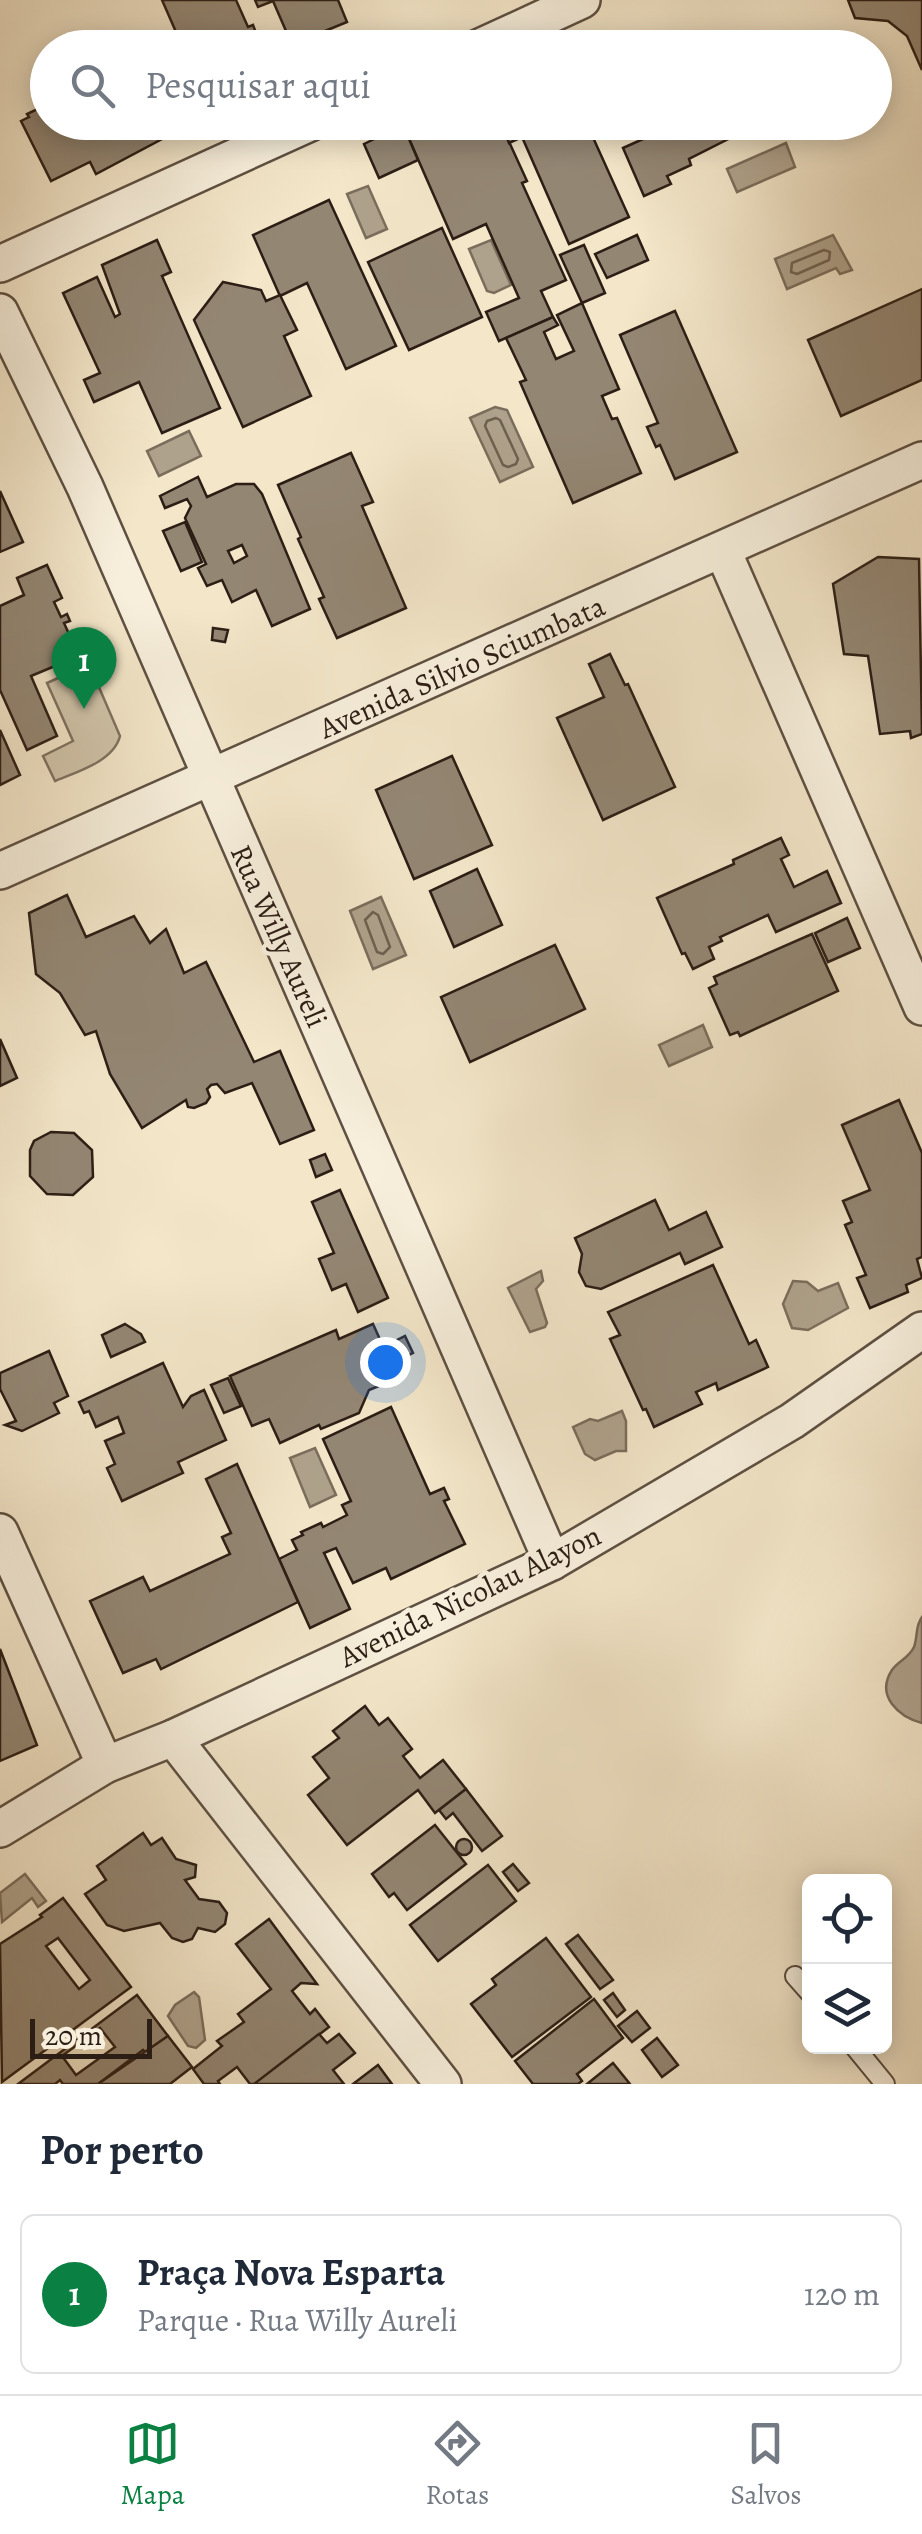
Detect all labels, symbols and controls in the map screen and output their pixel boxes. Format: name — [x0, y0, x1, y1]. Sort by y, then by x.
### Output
search box — [30, 30, 892, 140]
icon: search — [65, 58, 120, 113]
text: Pesquisar aqui — [145, 59, 371, 111]
street label: Avenida Silvio Sciumbata — [312, 586, 611, 749]
pin: 1 — [52, 626, 116, 709]
street label: Rua Willy Aureli — [221, 838, 337, 1034]
your location — [360, 1337, 411, 1388]
street label: Avenida Nicolau Alayon — [332, 1515, 608, 1677]
map controls — [802, 1874, 892, 2054]
button: locate — [802, 1874, 892, 1964]
button: layers — [802, 1964, 892, 2054]
scale bar — [30, 2014, 152, 2058]
text: 20 m — [45, 2017, 102, 2055]
text: Por perto — [40, 2121, 204, 2178]
text: Praça Nova Esparta — [137, 2246, 445, 2298]
text: 1 — [69, 2272, 80, 2316]
text: 120 m — [804, 2272, 880, 2316]
text: Parque · Rua Willy Aureli — [137, 2298, 457, 2342]
tab: Mapa — [120, 2416, 185, 2514]
tab: Rotas — [426, 2416, 489, 2514]
tab: Salvos — [730, 2416, 802, 2514]

